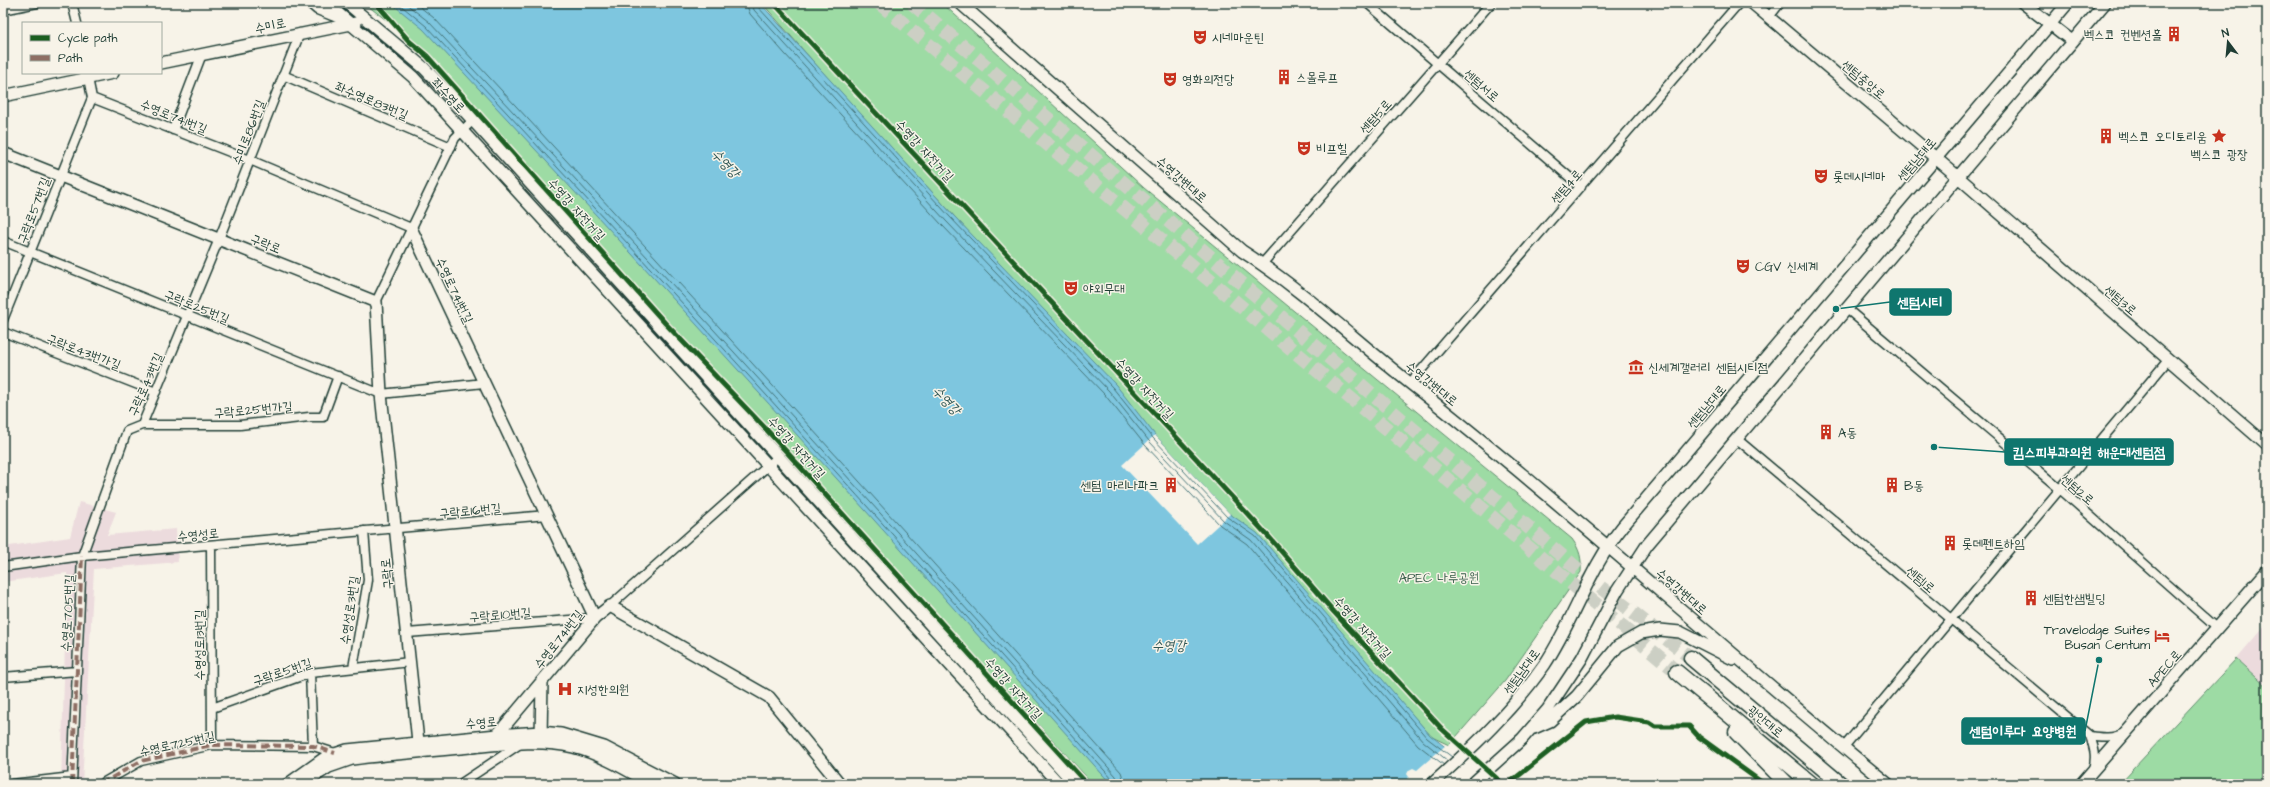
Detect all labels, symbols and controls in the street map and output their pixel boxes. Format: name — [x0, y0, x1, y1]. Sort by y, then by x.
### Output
street label: 수미로 — [253, 14, 287, 38]
legend — [22, 22, 162, 74]
north arrow — [2208, 22, 2248, 62]
building icon: 벡스코 컨벤션홀 — [2165, 25, 2183, 43]
text: N — [2220, 25, 2231, 41]
place label: 벡스코 컨벤션홀 — [2084, 26, 2162, 44]
theatre icon: 시네마운틴 — [1191, 28, 1209, 46]
place label: 시네마운틴 — [1212, 29, 1264, 47]
text: Cycle path — [58, 30, 117, 48]
text: Path — [58, 50, 83, 67]
street label: 센텀중앙로 — [1838, 56, 1889, 103]
street label: 센텀서로 — [1460, 65, 1503, 106]
building icon: 스몰루프 — [1275, 68, 1293, 86]
place label: 스몰루프 — [1296, 69, 1338, 87]
theatre icon: 영화의전당 — [1161, 70, 1179, 88]
place label: 영화의전당 — [1182, 71, 1235, 89]
street label: 좌수영로 — [427, 74, 469, 117]
street label: 좌수영로83번길 — [332, 77, 411, 124]
street label: 수영로741번길 — [137, 95, 210, 139]
street label: 센텀5로 — [1355, 96, 1396, 138]
street label: 수미로86번길 — [228, 97, 270, 168]
street label: 수영강 자전거길 — [891, 116, 958, 186]
building icon: 벡스코 오디토리움 — [2097, 127, 2115, 145]
place icon: 벡스코 광장 — [2210, 127, 2228, 145]
place label: 벡스코 오디토리움 — [2118, 128, 2207, 146]
street label: 센텀남대로 — [1893, 134, 1940, 185]
theatre icon: 비프힐 — [1295, 139, 1313, 157]
place label: 비프힐 — [1316, 140, 1348, 158]
water label: 수영강 — [706, 145, 745, 184]
place label: 벡스코 광장 — [2190, 146, 2248, 164]
street label: 수영강변대로 — [1152, 152, 1211, 207]
street label: 센텀4로 — [1547, 166, 1587, 208]
theatre icon: 롯데시네마 — [1812, 167, 1830, 185]
place label: 롯데시네마 — [1833, 168, 1886, 186]
street label: 구락로57번길 — [13, 175, 55, 246]
street label: 수영강 자전거길 — [543, 175, 609, 245]
street label: 구락로 — [248, 230, 284, 258]
street label: 수영로741번길 — [431, 255, 477, 326]
theatre icon: CGV 신세계 — [1734, 257, 1752, 275]
place label: CGV 신세계 — [1755, 258, 1818, 276]
theatre icon: 야외무대 — [1062, 279, 1080, 297]
place label: 야외무대 — [1083, 280, 1125, 298]
street label: 센텀3로 — [2100, 282, 2141, 320]
street label: 구락로25번길 — [161, 286, 232, 328]
callout: 센텀시티 — [1890, 289, 1951, 315]
text: 센텀시티 — [1896, 293, 1943, 313]
street label: 구락로43번가길 — [44, 330, 123, 374]
street label: 구락로43번길 — [124, 350, 168, 419]
street label: 수영강 자전거길 — [1111, 354, 1178, 424]
street label: 수영강변대로 — [1401, 357, 1461, 411]
museum icon: 신세계갤러리 센텀시티점 — [1627, 358, 1645, 376]
place label: 신세계갤러리 센텀시티점 — [1648, 359, 1768, 377]
street label: 센텀남대로 — [1683, 381, 1730, 432]
water label: 수영강 — [927, 382, 966, 421]
street label: 구락로25번가길 — [213, 398, 293, 422]
street label: 수영강 자전거길 — [763, 413, 829, 483]
building icon: A동 — [1817, 423, 1835, 441]
place label: A동 — [1838, 424, 1857, 442]
callout: 킴스피부과의원 해운대센텀점 — [2005, 439, 2173, 465]
text: 킴스피부과의원 해운대센텀점 — [2013, 443, 2166, 463]
street label: 센텀2로 — [2057, 470, 2098, 509]
building icon: 센텀 마리나파크 — [1162, 476, 1180, 494]
building icon: B동 — [1883, 476, 1901, 494]
place label: 센텀 마리나파크 — [1081, 477, 1159, 495]
place label: B동 — [1904, 477, 1924, 495]
street label: 구락로16번길 — [438, 499, 502, 523]
street label: 수영성로 — [176, 524, 220, 546]
building icon: 롯데펜트하임 — [1941, 534, 1959, 552]
place label: 롯데펜트하임 — [1962, 535, 2025, 553]
street label: 구락로 — [376, 557, 398, 590]
street label: 센텀1로 — [1902, 562, 1939, 597]
street label: 수영강변대로 — [1652, 564, 1711, 619]
park label: APEC 나루공원 — [1399, 569, 1479, 587]
street label: 수영로705번길 — [57, 574, 79, 652]
street label: 수영성로3번길 — [336, 575, 364, 646]
building icon: 센텀한샘빌딩 — [2022, 589, 2040, 607]
place label: 센텀한샘빌딩 — [2043, 590, 2106, 608]
street label: 수영강 자전거길 — [1329, 593, 1395, 663]
street label: 구락로10번길 — [468, 604, 532, 626]
street label: 수영로741번길 — [530, 606, 588, 673]
street label: 수영성로13번길 — [191, 609, 209, 681]
place label: Travelodge Suites Busan Centum — [2044, 621, 2151, 654]
hotel icon: Travelodge Suites Busan Centum — [2153, 627, 2171, 645]
water label: 수영강 — [1152, 636, 1188, 656]
street label: 센텀남대로 — [1499, 645, 1544, 698]
street label: APEC로 — [2144, 646, 2186, 691]
street label: 구락로5번길 — [250, 654, 314, 690]
street label: 수영강 자전거길 — [980, 654, 1046, 724]
hospital icon: 지성한의원 — [556, 680, 574, 698]
place label: 지성한의원 — [577, 681, 629, 699]
street label: 광안대로 — [1744, 701, 1787, 742]
street label: 수영로 — [465, 713, 498, 733]
callout: 센텀이루다 요양병원 — [1962, 718, 2085, 744]
text: 센텀이루다 요양병원 — [1969, 722, 2077, 742]
street label: 수영로725번길 — [138, 727, 217, 761]

